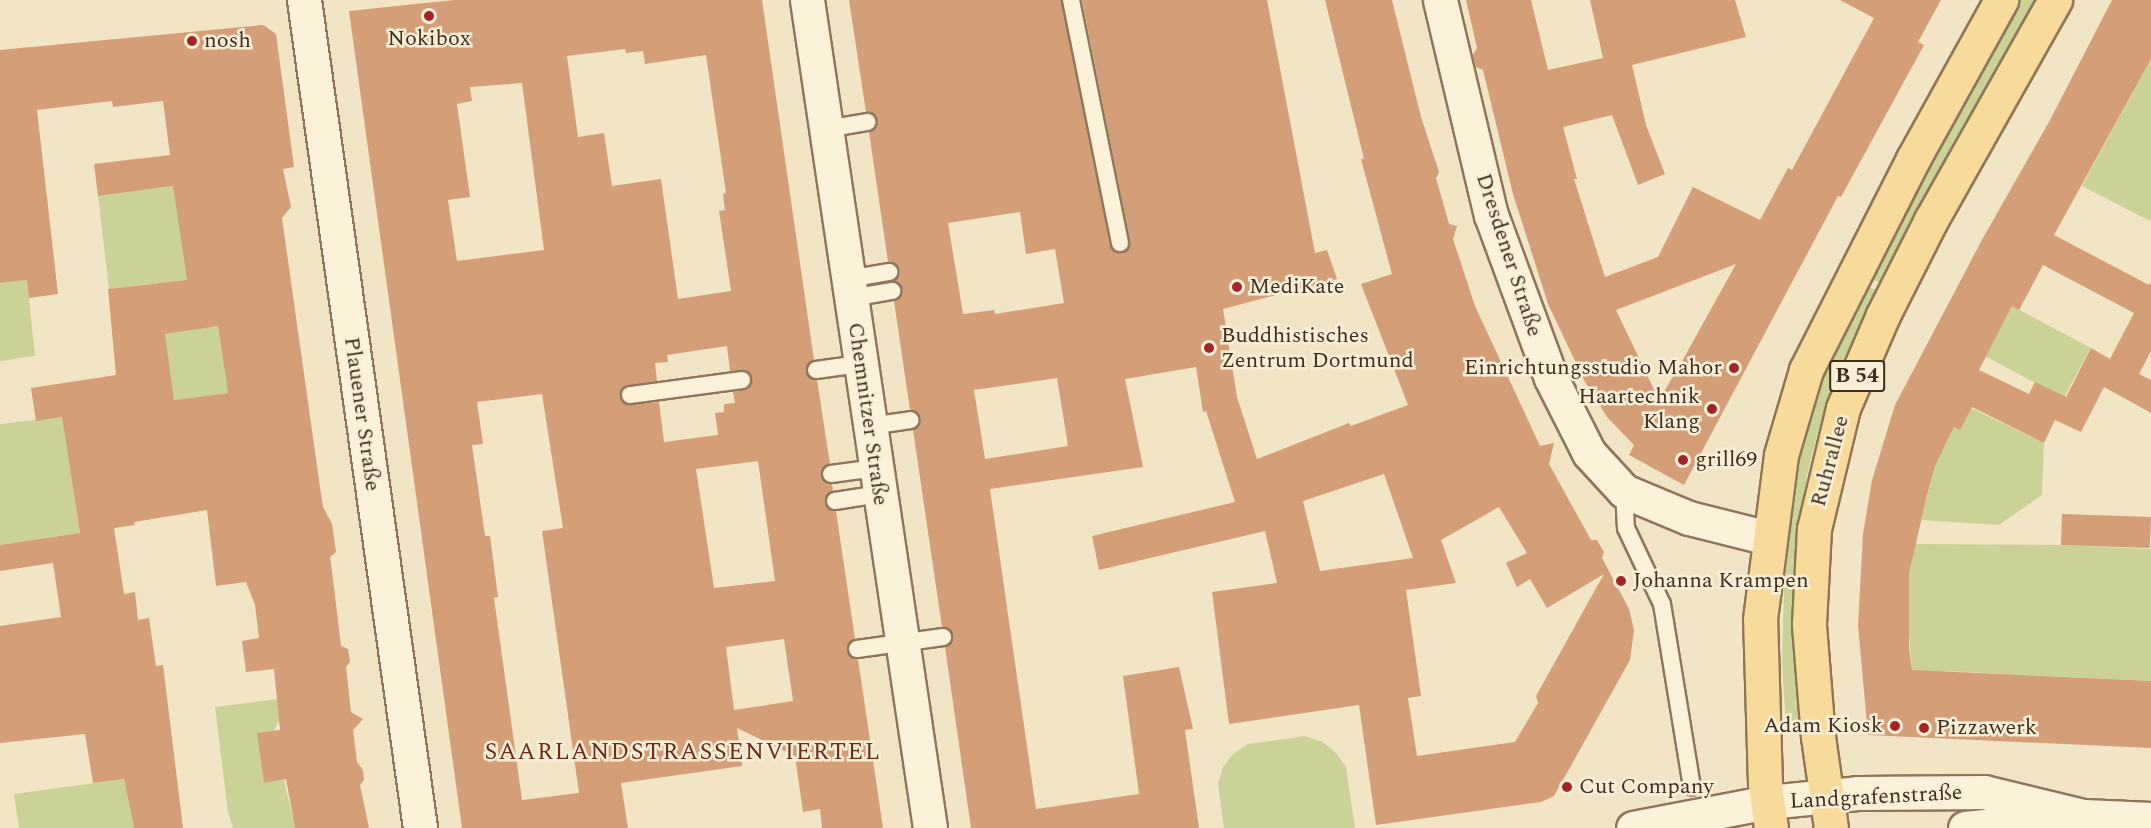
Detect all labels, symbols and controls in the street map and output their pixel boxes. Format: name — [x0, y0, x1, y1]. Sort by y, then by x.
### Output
marker: Nokibox — [422, 9, 436, 23]
place label: Nokibox — [387, 26, 471, 52]
place label: nosh — [204, 28, 251, 54]
marker: nosh — [185, 34, 199, 48]
street label: Dresdener Straße — [1470, 170, 1548, 340]
place label: MediKate — [1249, 274, 1345, 300]
marker: MediKate — [1230, 280, 1244, 294]
street label: Chemnitzer Straße — [842, 321, 894, 507]
place label: Buddhistisches Zentrum Dortmund — [1221, 322, 1414, 374]
street label: Plauener Straße — [338, 335, 386, 493]
marker: Buddhistisches Zentrum Dortmund — [1202, 341, 1216, 355]
place label: Einrichtungsstudio Mahor — [1464, 355, 1722, 381]
road number: B 54 — [1828, 358, 1886, 394]
marker: Einrichtungsstudio Mahor — [1727, 361, 1741, 375]
place label: Haartechnik Klang — [1578, 383, 1700, 434]
marker: Haartechnik Klang — [1705, 402, 1719, 416]
street label: Ruhrallee — [1805, 412, 1855, 510]
place label: grill69 — [1695, 447, 1757, 473]
marker: grill69 — [1676, 453, 1690, 467]
place label: Johanna Krampen — [1633, 568, 1809, 594]
marker: Johanna Krampen — [1614, 574, 1628, 588]
place label: Adam Kiosk — [1763, 713, 1883, 739]
place label: Pizzawerk — [1936, 715, 2037, 741]
marker: Adam Kiosk — [1888, 719, 1902, 733]
marker: Pizzawerk — [1917, 721, 1931, 735]
district label: SAARLANDSTRASSENVIERTEL — [485, 739, 881, 767]
place label: Cut Company — [1579, 774, 1714, 800]
street label: Landgrafenstraße — [1789, 779, 1963, 815]
marker: Cut Company — [1560, 780, 1574, 794]

